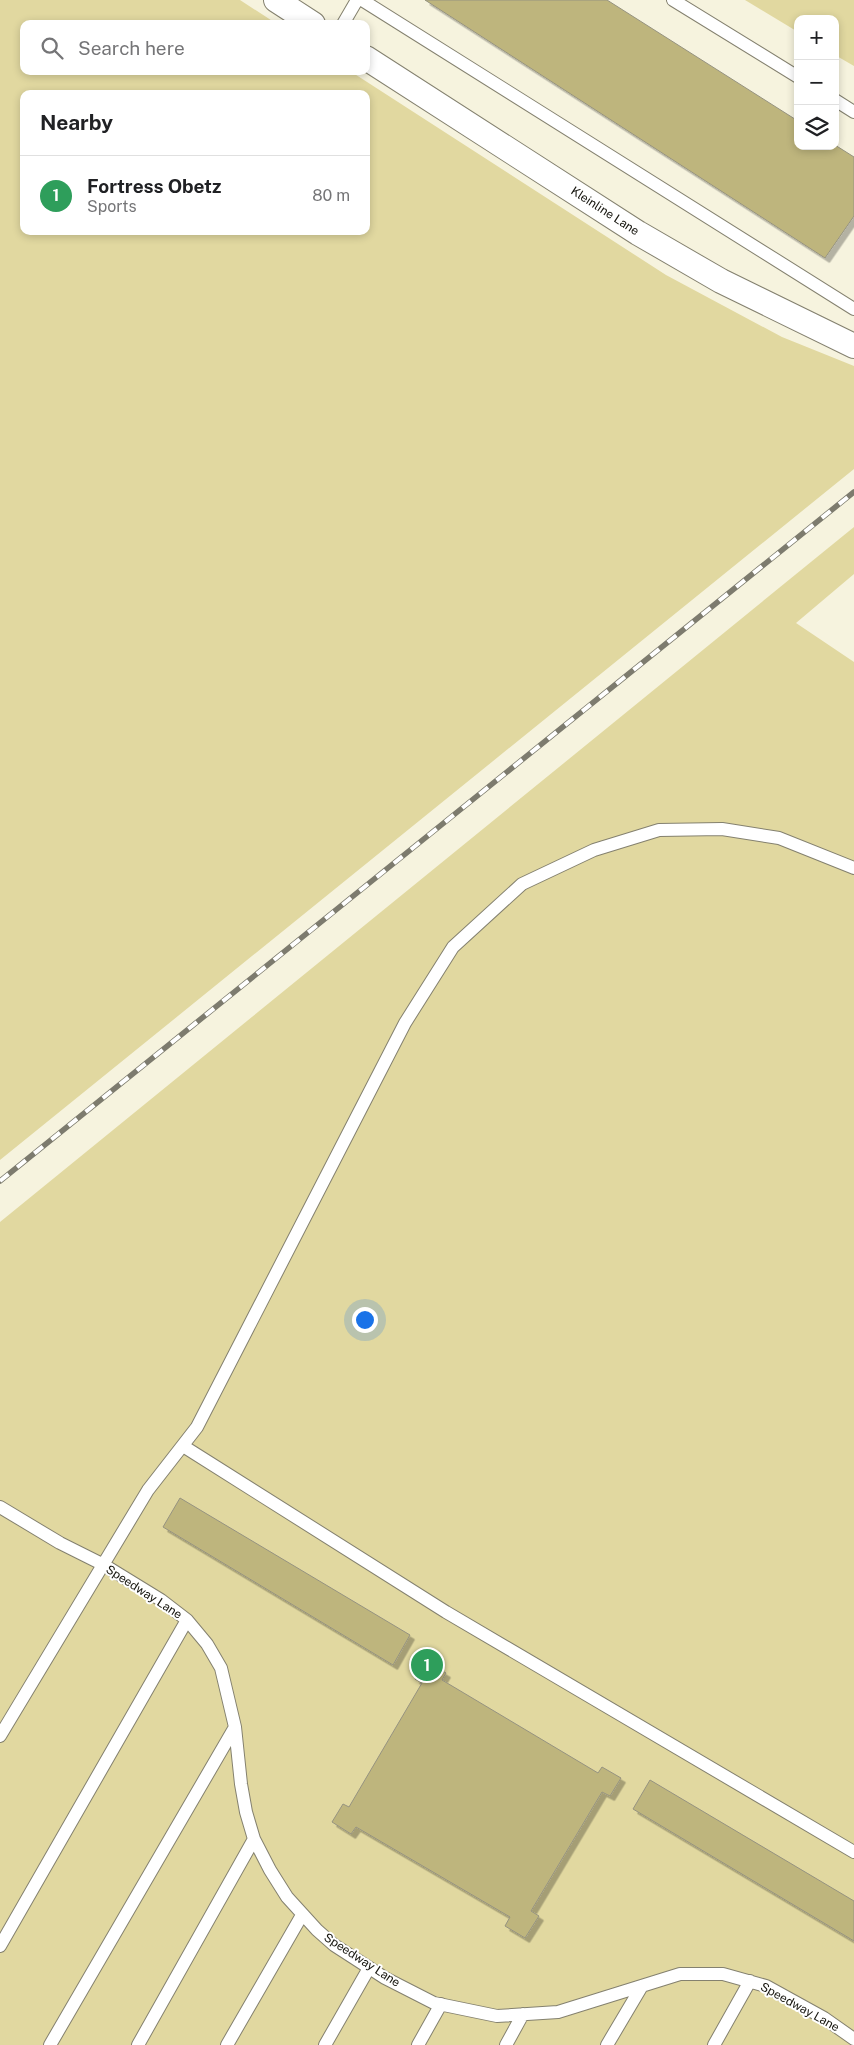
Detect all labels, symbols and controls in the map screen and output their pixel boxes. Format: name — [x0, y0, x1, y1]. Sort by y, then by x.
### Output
map controls — [794, 15, 839, 150]
button: + — [794, 15, 839, 60]
search box — [20, 20, 370, 75]
icon: search — [38, 34, 66, 62]
text: Search here — [78, 37, 185, 59]
button: − — [794, 60, 839, 105]
button: layers — [794, 105, 839, 150]
text: Nearby — [40, 110, 113, 135]
text: Fortress Obetz — [87, 175, 221, 197]
street label: Kleinline Lane — [568, 184, 642, 238]
text: 1 — [53, 186, 59, 205]
text: 80 m — [312, 186, 350, 205]
text: Sports — [87, 197, 137, 216]
your location — [352, 1307, 378, 1333]
street label: Speedway Lane — [103, 1562, 185, 1622]
pin: 1 — [411, 1646, 443, 1684]
street label: Speedway Lane — [321, 1930, 403, 1990]
street label: Speedway Lane — [758, 1980, 842, 2035]

